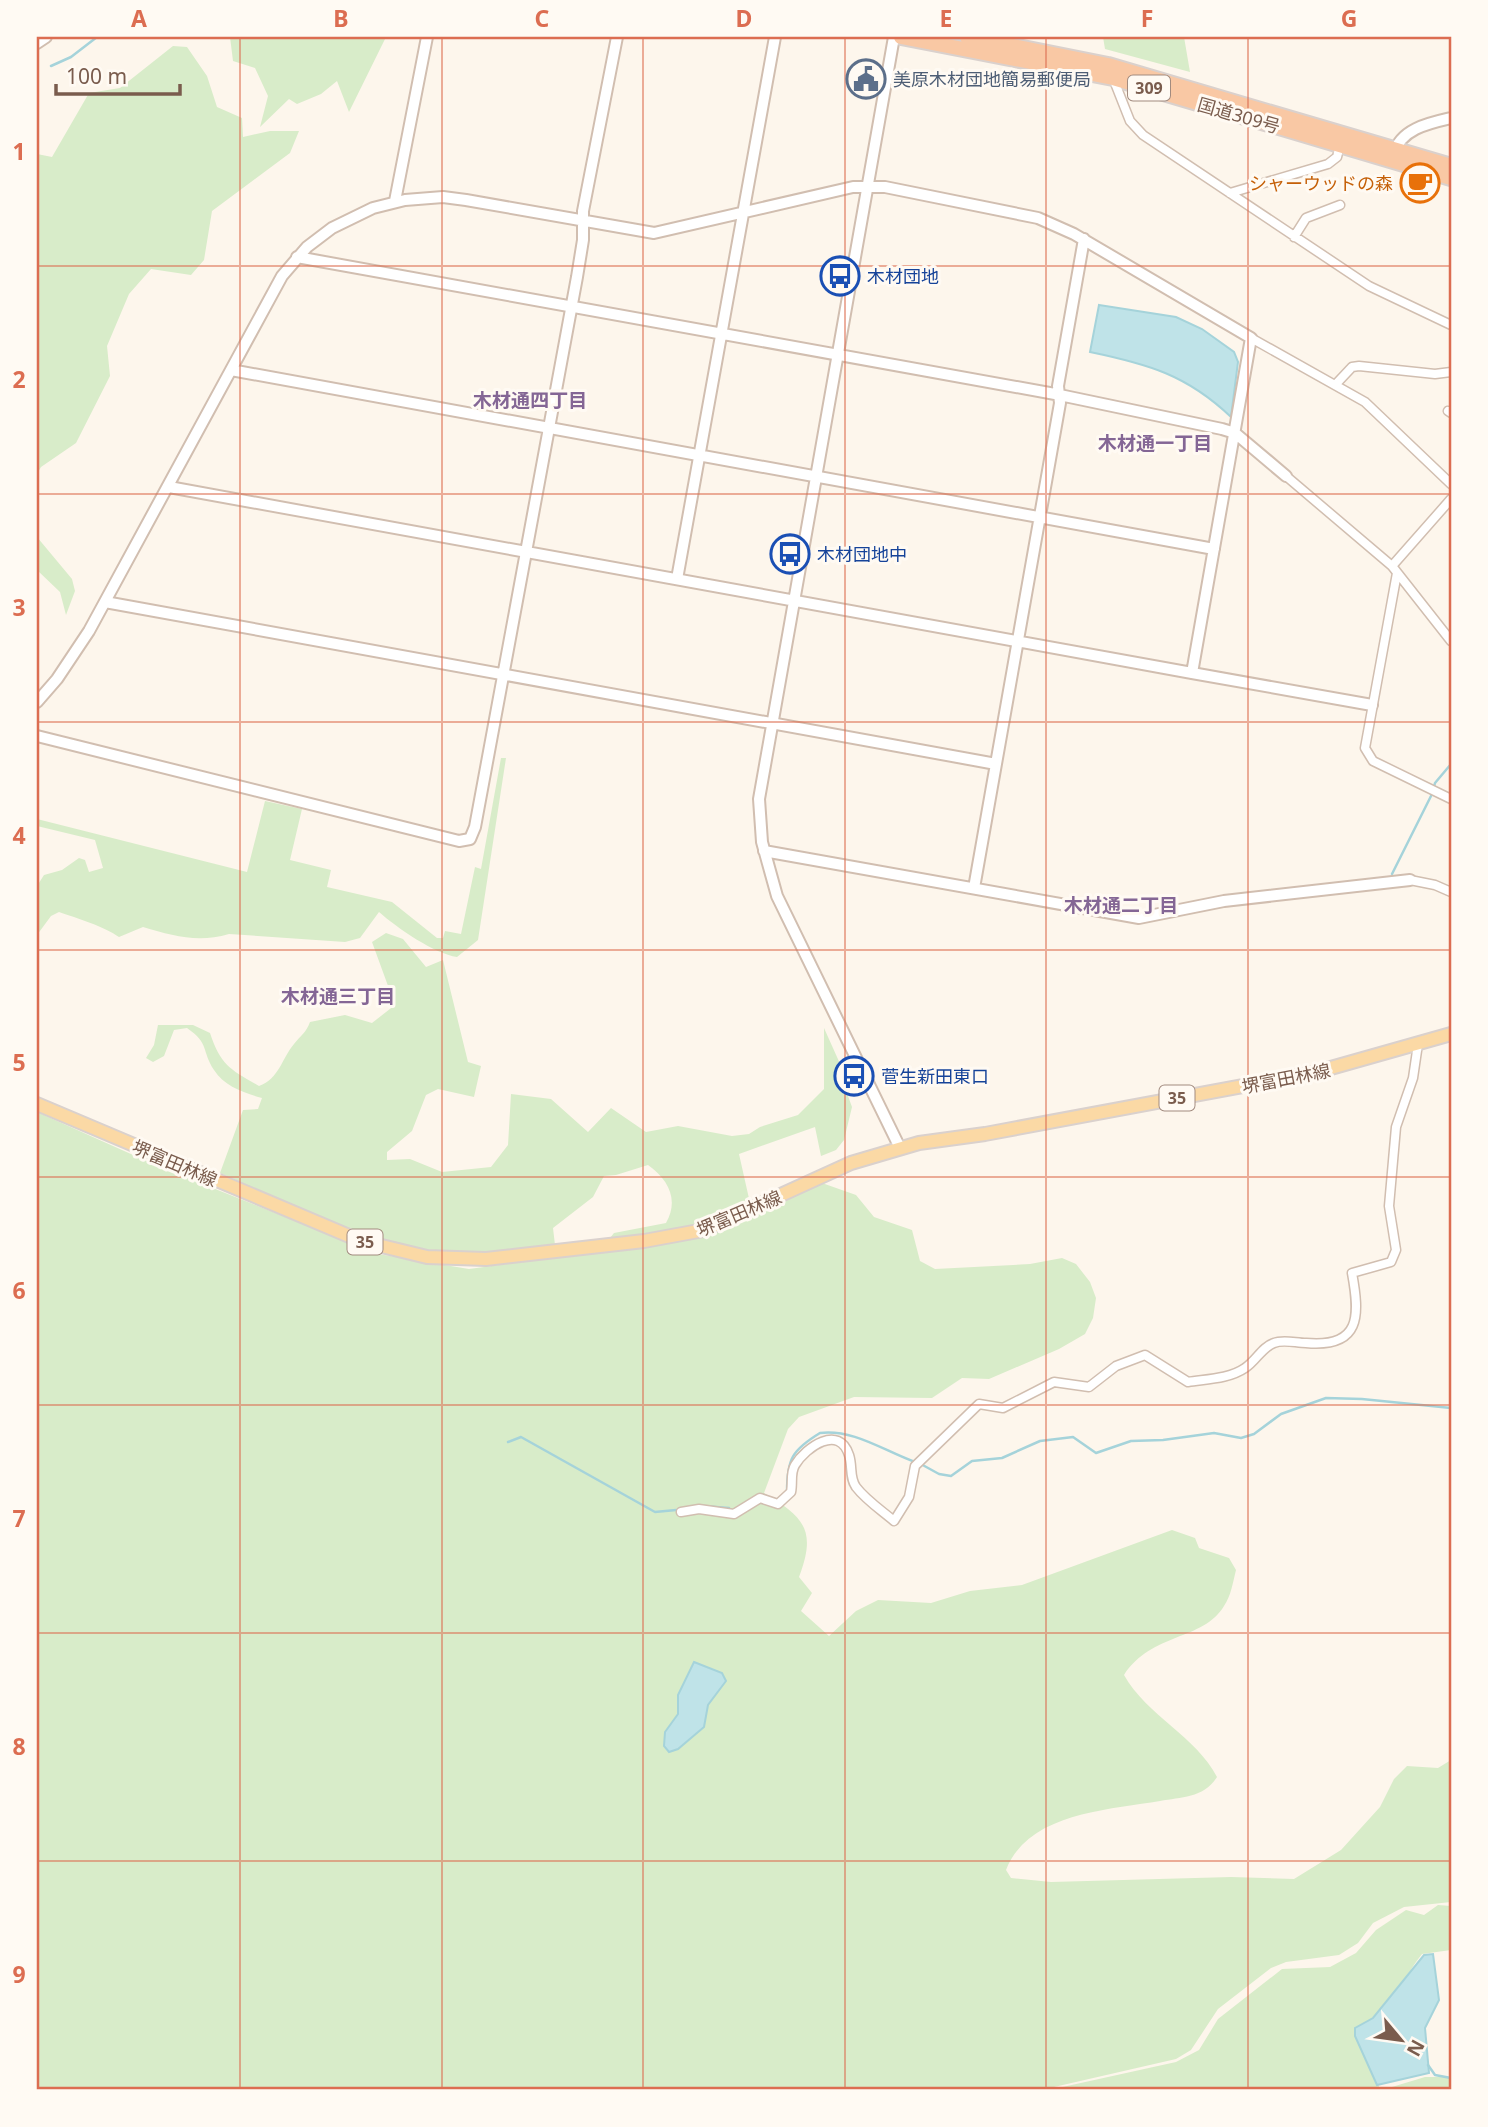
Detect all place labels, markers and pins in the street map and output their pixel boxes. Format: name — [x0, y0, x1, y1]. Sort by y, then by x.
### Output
public building icon: 美原木材団地簡易郵便局 — [845, 58, 887, 100]
place label: 美原木材団地簡易郵便局 — [893, 67, 1091, 91]
cafe icon: シャーウッドの森 — [1399, 162, 1441, 204]
place label: シャーウッドの森 — [1249, 171, 1393, 195]
bus stop icon: 木材団地 — [819, 255, 861, 297]
place label: 木材団地 — [867, 264, 939, 288]
bus stop icon: 木材団地中 — [769, 533, 811, 575]
place label: 木材団地中 — [817, 542, 907, 566]
bus stop icon: 菅生新田東口 — [833, 1055, 875, 1097]
place label: 菅生新田東口 — [881, 1064, 989, 1088]

